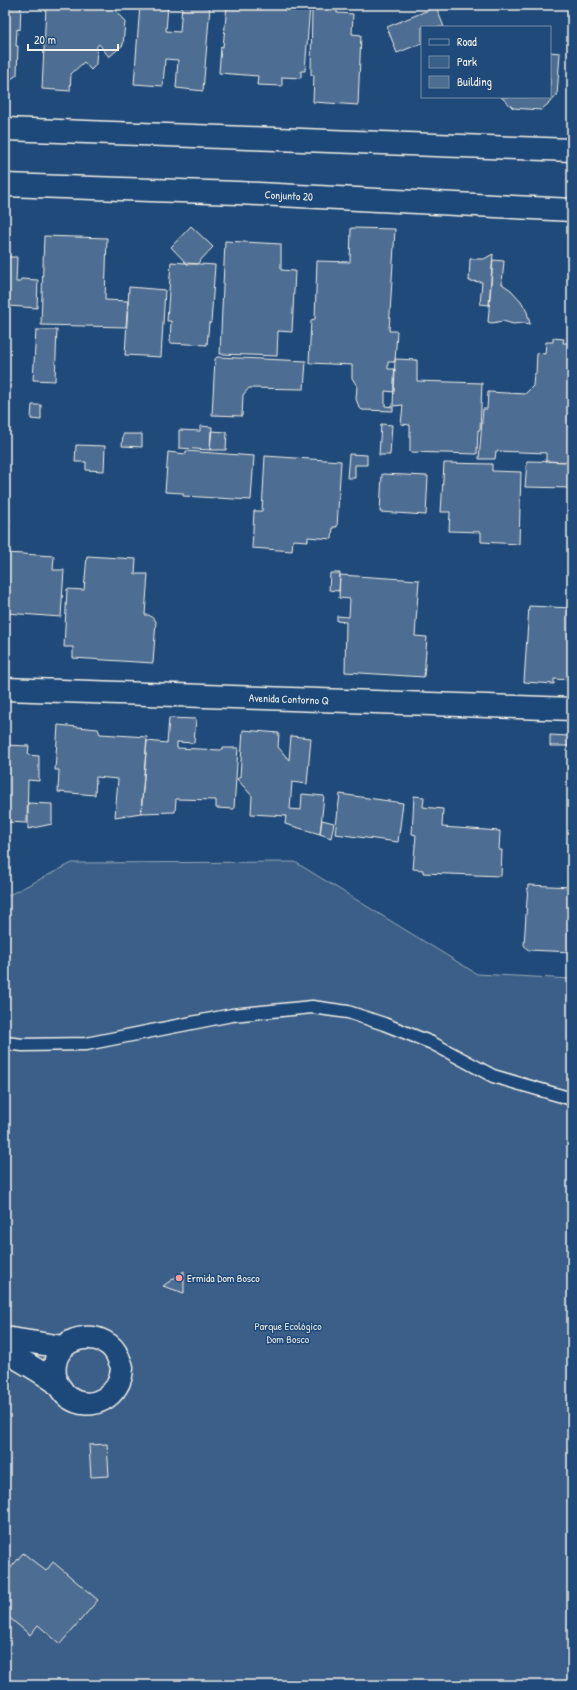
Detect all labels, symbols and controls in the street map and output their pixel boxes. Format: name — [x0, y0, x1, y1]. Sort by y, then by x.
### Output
scale bar — [28, 26, 118, 52]
legend — [421, 26, 551, 98]
text: 20 m — [34, 31, 56, 48]
text: Road — [457, 33, 477, 50]
text: Park — [457, 53, 477, 70]
text: Building — [457, 73, 492, 90]
street label: Conjunto 20 — [264, 187, 313, 204]
street label: Avenida Contorno Q — [249, 691, 329, 707]
place label: Ermida Dom Bosco — [187, 1271, 260, 1285]
marker: Ermida Dom Bosco — [174, 1273, 184, 1283]
park label: Parque Ecológico Dom Bosco — [254, 1319, 322, 1346]

